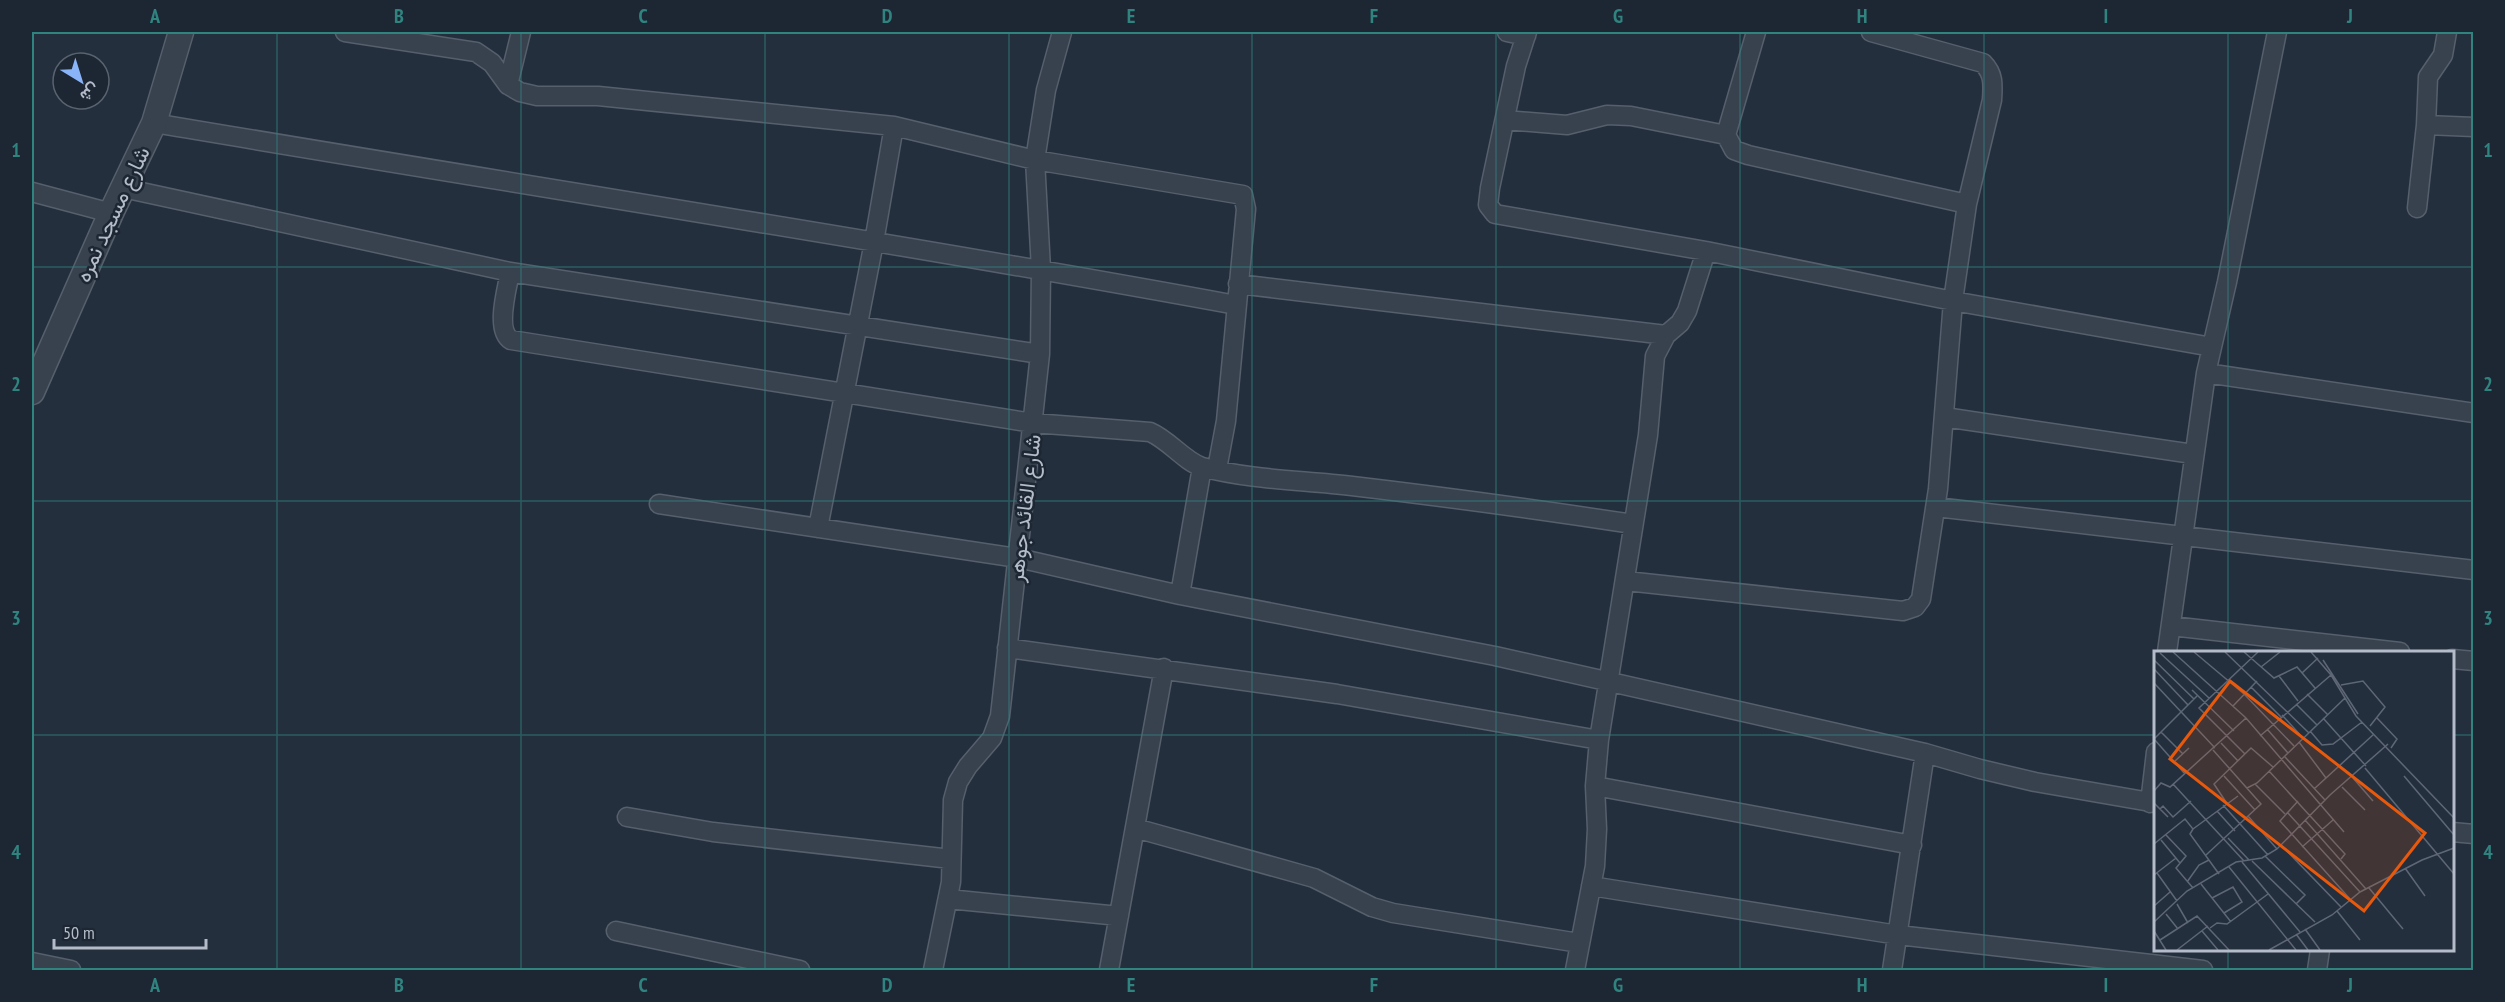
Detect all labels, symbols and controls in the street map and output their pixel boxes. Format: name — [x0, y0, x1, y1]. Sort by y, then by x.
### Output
text: A — [149, 3, 161, 29]
text: B — [394, 3, 404, 29]
text: C — [638, 3, 648, 29]
text: D — [882, 3, 893, 29]
text: E — [1127, 3, 1135, 29]
text: F — [1370, 3, 1378, 29]
text: G — [1613, 3, 1623, 29]
text: H — [1857, 3, 1867, 29]
text: I — [2104, 3, 2108, 29]
text: J — [2346, 3, 2353, 29]
north arrow — [51, 51, 111, 111]
text: ش — [76, 79, 104, 107]
text: 1 — [11, 137, 21, 163]
text: 1 — [2483, 137, 2493, 163]
street label: شارع مسجد نمره — [68, 142, 157, 287]
text: 2 — [11, 371, 21, 397]
text: 2 — [2483, 371, 2493, 397]
street label: شارع القائد جوهر — [1001, 433, 1048, 585]
text: 3 — [11, 605, 21, 631]
text: 3 — [2483, 605, 2493, 631]
inset map — [2154, 651, 2454, 951]
text: 4 — [11, 839, 21, 865]
text: 4 — [2483, 839, 2493, 865]
scale bar — [54, 912, 206, 950]
text: 50 m — [63, 921, 95, 944]
text: A — [149, 972, 161, 998]
text: B — [394, 972, 404, 998]
text: C — [638, 972, 648, 998]
text: D — [882, 972, 893, 998]
text: E — [1127, 972, 1135, 998]
text: F — [1370, 972, 1378, 998]
text: G — [1613, 972, 1623, 998]
text: H — [1857, 972, 1867, 998]
text: I — [2104, 972, 2108, 998]
text: J — [2346, 972, 2353, 998]

